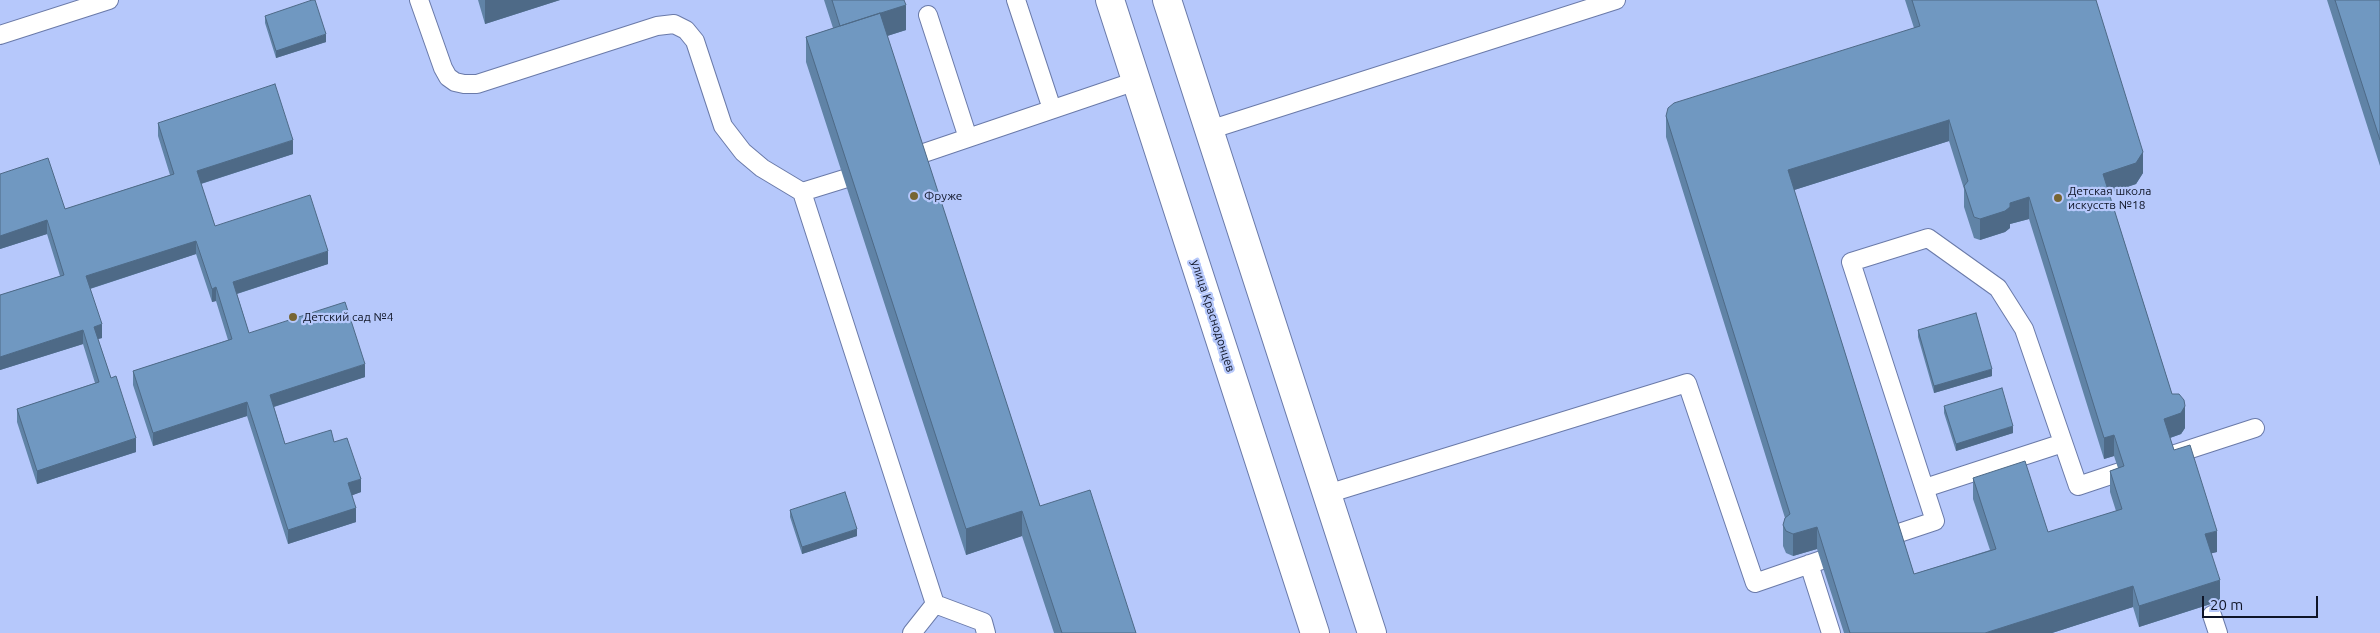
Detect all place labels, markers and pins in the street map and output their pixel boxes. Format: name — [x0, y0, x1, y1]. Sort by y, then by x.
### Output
place label: Детская школа искусств №18 — [2068, 184, 2151, 212]
place label: Фруже — [924, 189, 962, 203]
marker: Фруже — [908, 190, 920, 202]
marker: Детская школа искусств №18 — [2052, 192, 2064, 204]
place label: Детский сад №4 — [303, 310, 394, 324]
marker: Детский сад №4 — [287, 311, 299, 323]

